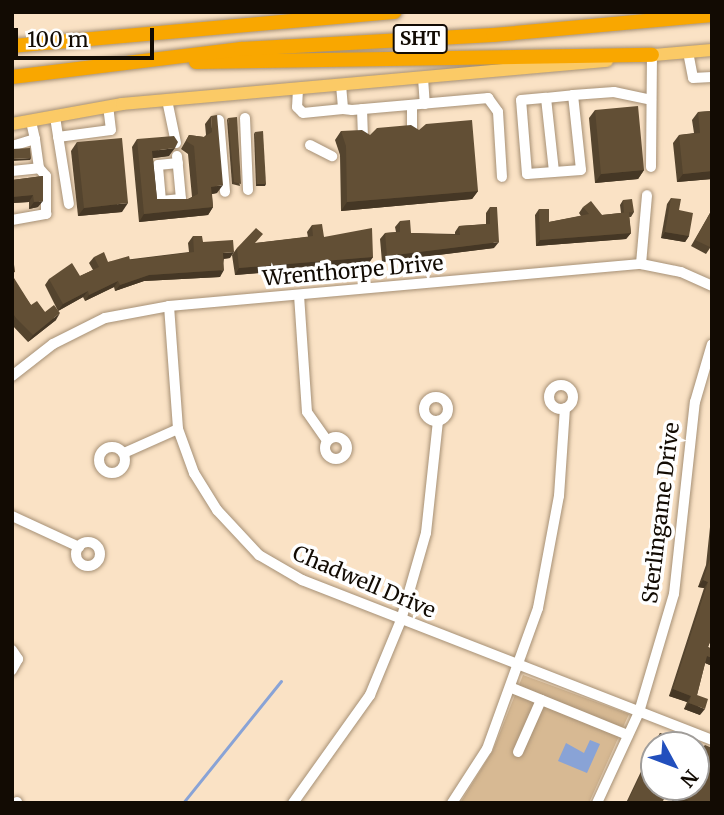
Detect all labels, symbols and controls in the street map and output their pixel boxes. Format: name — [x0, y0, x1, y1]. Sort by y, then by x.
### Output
scale bar — [18, 14, 158, 58]
road number: SHT — [392, 23, 448, 54]
text: 100 m — [27, 26, 89, 53]
street label: Wrenthorpe Drive — [262, 251, 444, 291]
street label: Sterlingame Drive — [637, 421, 685, 605]
street label: Chadwell Drive — [289, 541, 439, 623]
north arrow — [640, 731, 710, 801]
text: N — [675, 765, 703, 792]

